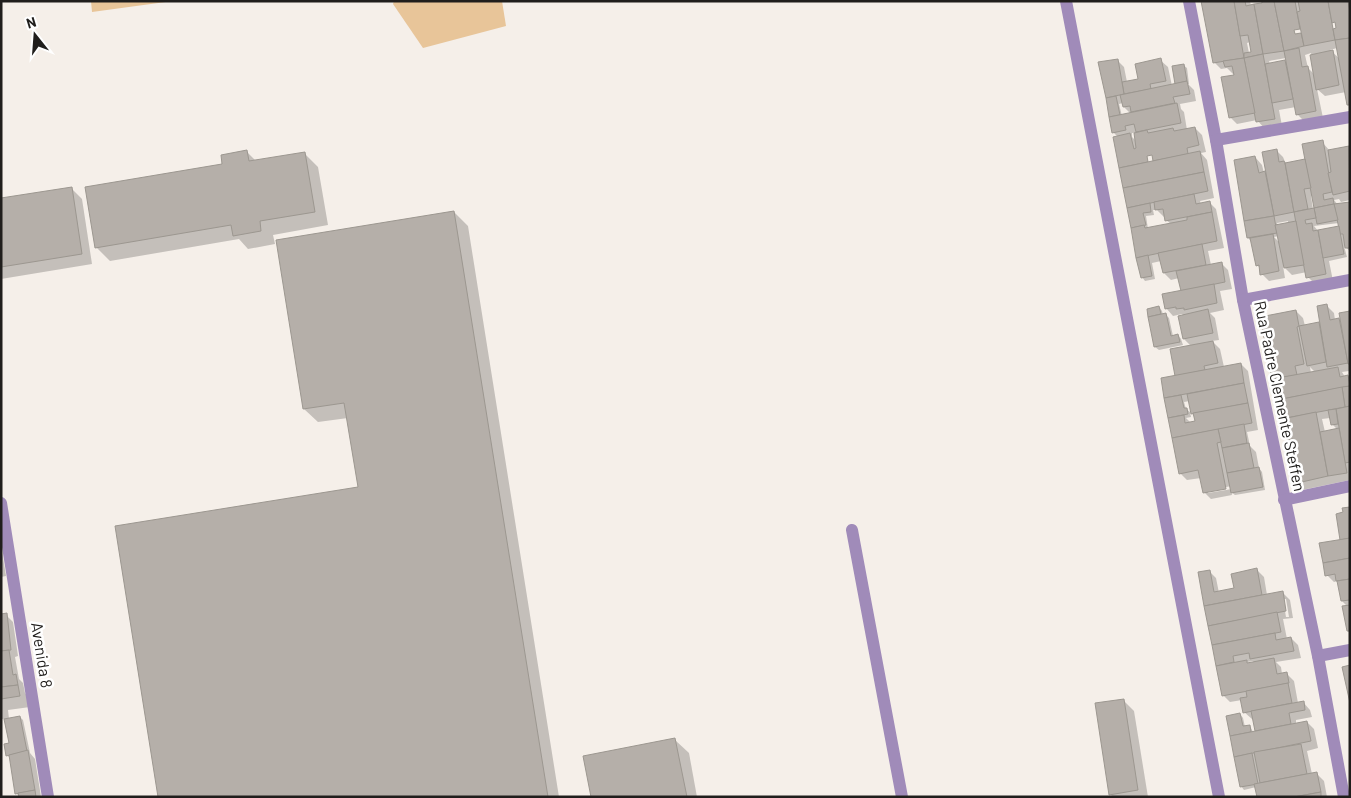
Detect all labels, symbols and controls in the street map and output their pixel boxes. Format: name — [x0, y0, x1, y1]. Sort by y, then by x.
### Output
north arrow — [10, 10, 60, 60]
text: N — [24, 13, 38, 32]
street label: Rua Padre Clemente Steffen — [1251, 299, 1310, 493]
street label: Avenida 8 — [28, 621, 57, 689]

